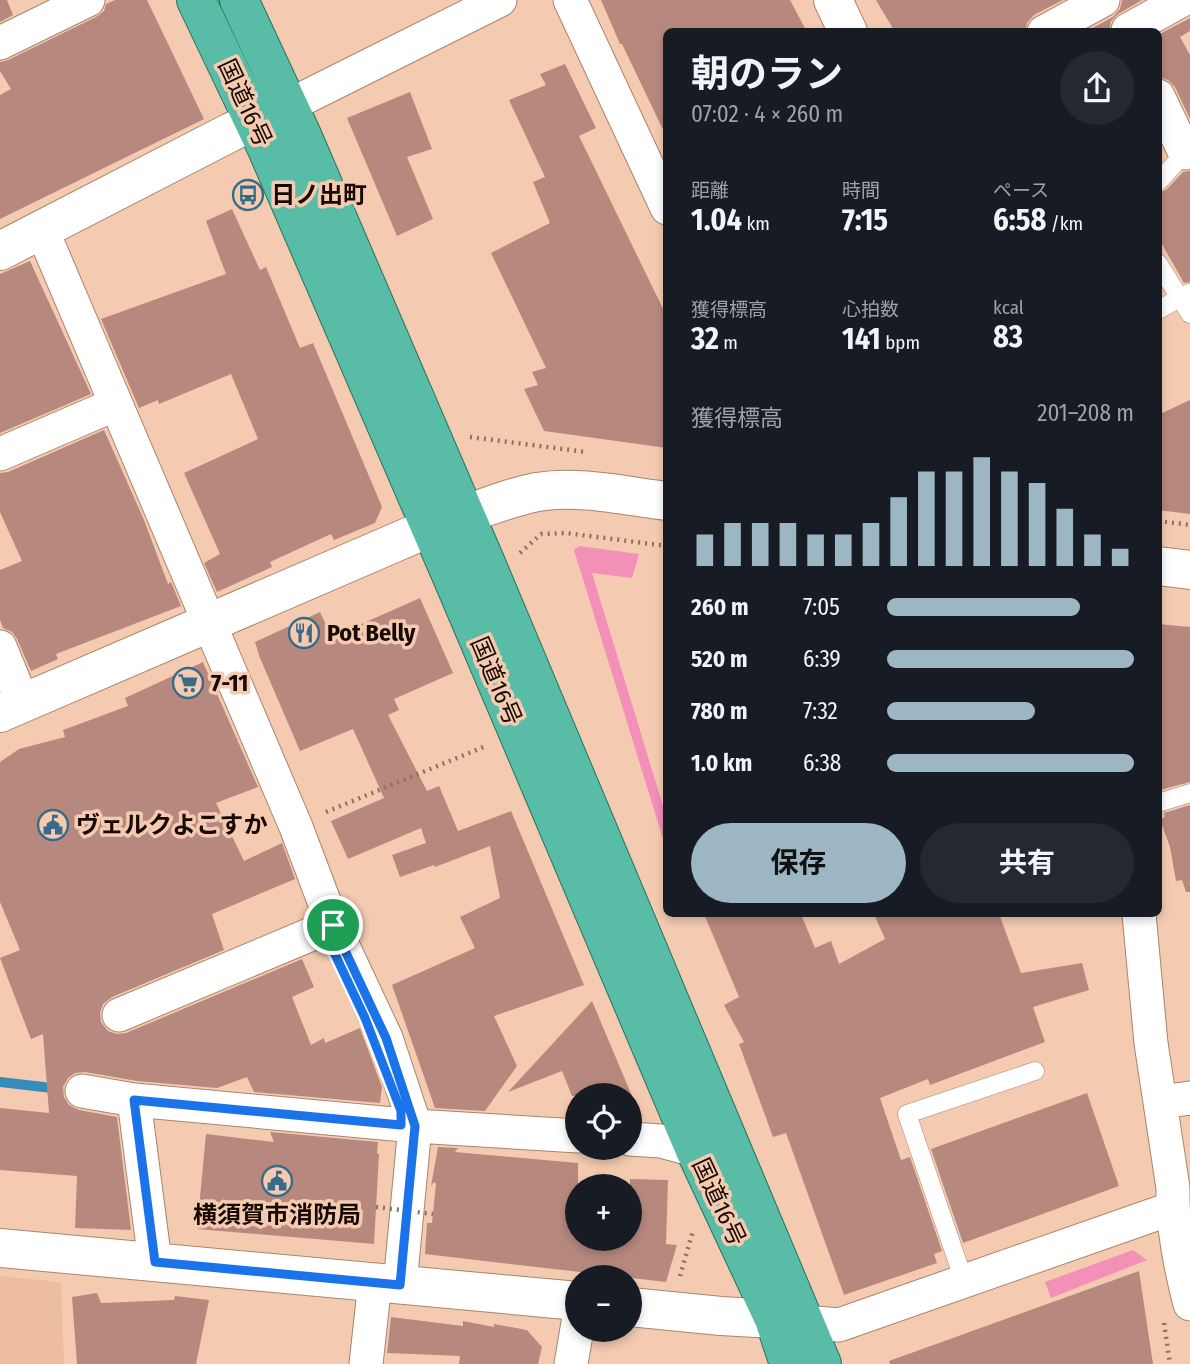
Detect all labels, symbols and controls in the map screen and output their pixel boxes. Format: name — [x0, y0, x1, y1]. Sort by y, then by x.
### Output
text: 朝のラン — [691, 51, 843, 97]
button: share — [1060, 51, 1134, 125]
street label: 国道16号 — [213, 55, 277, 151]
text: 07:02 · 4 × 260 m — [691, 100, 843, 128]
bus stop icon: 日ノ出町 — [231, 178, 265, 212]
text: 距離 — [691, 179, 729, 202]
text: 時間 — [842, 179, 880, 202]
text: ペース — [993, 179, 1049, 202]
place label: 日ノ出町 — [271, 181, 367, 209]
text: 1.04 — [691, 202, 742, 238]
text: 7:15 — [842, 202, 888, 238]
text: 6:58 — [993, 202, 1046, 238]
text: km — [742, 212, 770, 235]
text: /km — [1046, 212, 1083, 235]
text: kcal — [993, 296, 1024, 319]
text: 獲得標高 — [691, 298, 767, 321]
text: 心拍数 — [842, 298, 899, 321]
text: 83 — [993, 319, 1023, 355]
text: 32 — [691, 321, 719, 357]
text: 141 — [842, 321, 881, 357]
text: m — [719, 331, 738, 354]
text: bpm — [881, 331, 920, 354]
text: 201–208 m — [1037, 399, 1134, 427]
text: 獲得標高 — [691, 404, 783, 432]
text: 260 m — [691, 593, 749, 621]
text: 7:05 — [803, 593, 840, 621]
restaurant icon: Pot Belly — [287, 616, 321, 650]
place label: Pot Belly — [327, 619, 416, 647]
street label: 国道16号 — [465, 633, 527, 729]
text: 520 m — [691, 645, 748, 673]
text: 6:39 — [803, 645, 841, 673]
supermarket icon: 7-11 — [171, 666, 205, 700]
place label: 7-11 — [211, 669, 248, 697]
text: 780 m — [691, 697, 748, 725]
text: 7:32 — [803, 697, 838, 725]
text: 1.0 km — [691, 749, 752, 777]
text: 6:38 — [803, 749, 841, 777]
public building icon: ヴェルクよこすか — [36, 808, 70, 842]
place label: ヴェルクよこすか — [76, 811, 268, 839]
button: 保存 — [691, 823, 906, 903]
button: 共有 — [920, 823, 1134, 903]
pin — [303, 895, 363, 955]
icon: arrive — [314, 906, 352, 944]
map controls — [565, 1083, 642, 1342]
button: locate — [565, 1083, 642, 1160]
street label: 国道16号 — [687, 1154, 751, 1250]
public building icon: 横須賀市消防局 — [260, 1164, 294, 1198]
button: + — [565, 1174, 642, 1251]
place label: 横須賀市消防局 — [193, 1201, 361, 1229]
button: − — [565, 1265, 642, 1342]

